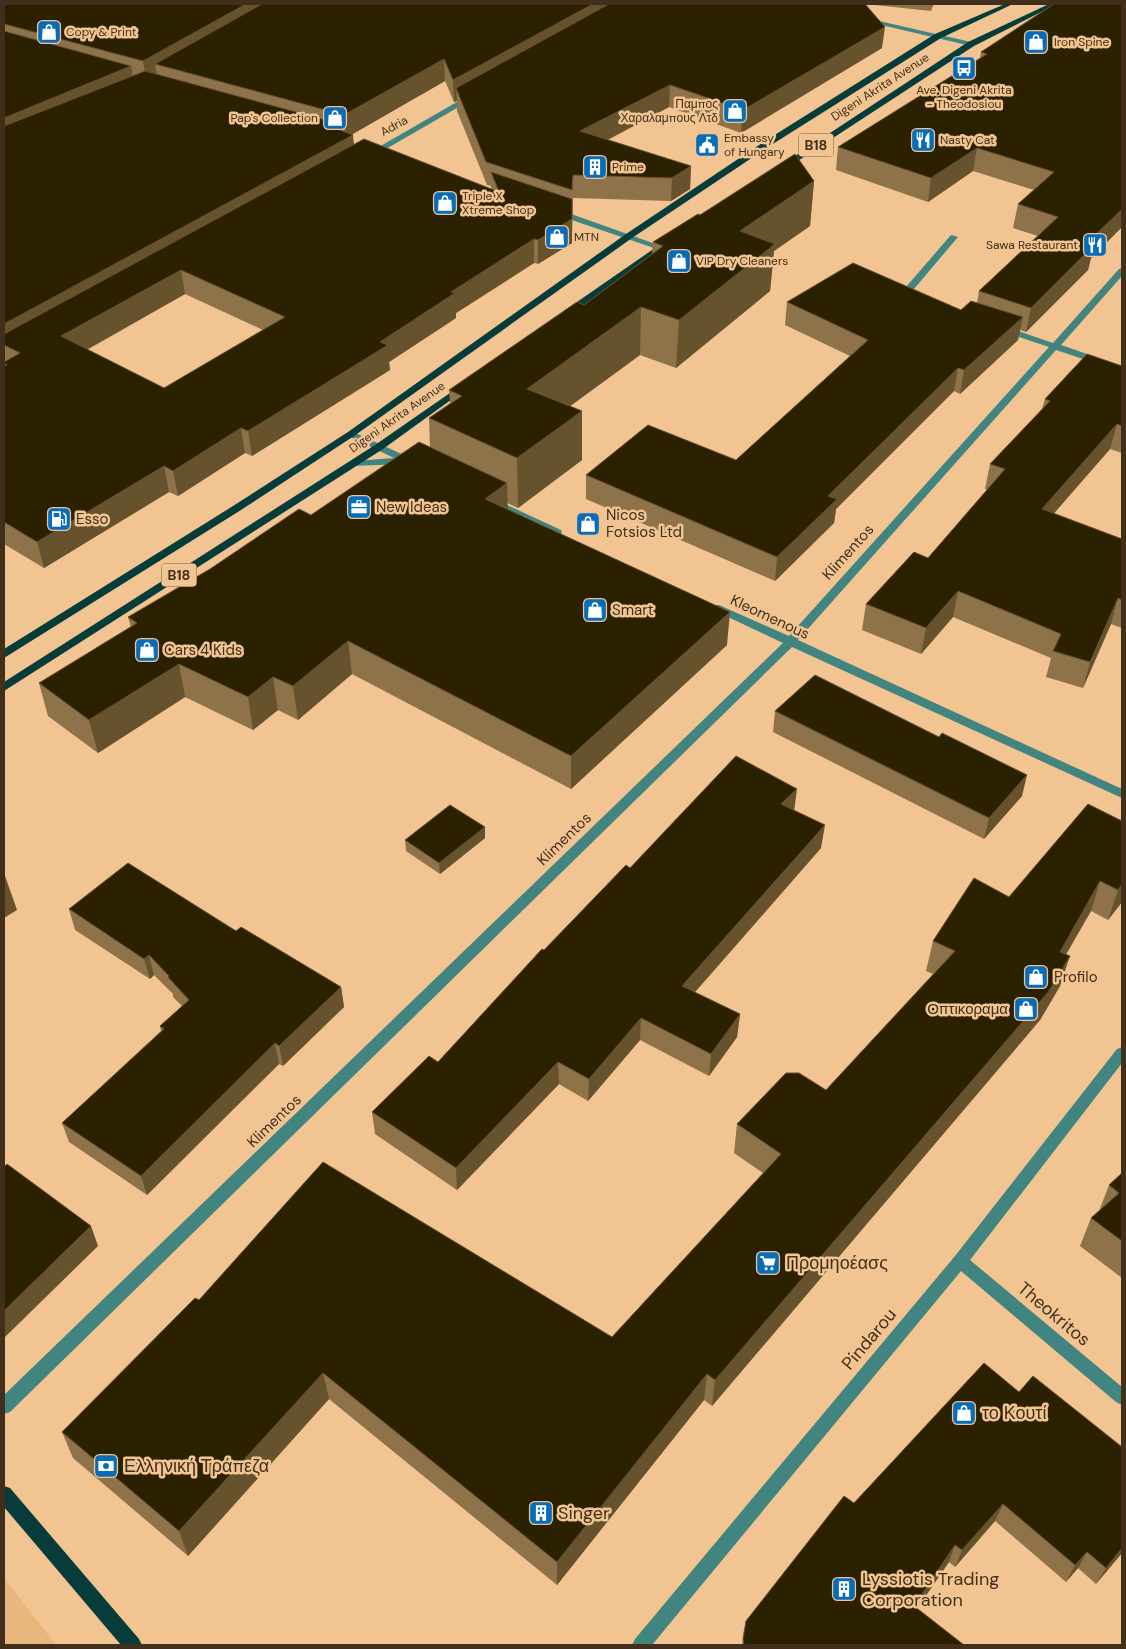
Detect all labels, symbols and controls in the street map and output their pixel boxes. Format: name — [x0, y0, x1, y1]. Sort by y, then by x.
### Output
shop icon: Copy & Print — [36, 19, 62, 45]
place label: Copy & Print — [66, 24, 137, 40]
shop icon: Iron Spine — [1023, 29, 1049, 55]
place label: Iron Spine — [1054, 34, 1109, 50]
street label: Digeni Akrita Avenue — [828, 49, 932, 125]
bus stop icon: Ave. Digeni Akrita - Theodosiou — [951, 55, 977, 81]
place label: Ave. Digeni Akrita - Theodosiou — [916, 82, 1012, 112]
place label: Παμπος Χαραλαμπους Λτδ — [620, 96, 718, 126]
shop icon: Παμπος Χαραλαμπους Λτδ — [722, 98, 748, 124]
shop icon: Pap's Collection — [322, 105, 348, 131]
place label: Pap's Collection — [230, 110, 318, 126]
street label: Adria — [377, 112, 411, 140]
restaurant icon: Nasty Cat — [910, 127, 936, 153]
place label: Embassy of Hungary — [724, 130, 785, 160]
public building icon: Embassy of Hungary — [694, 132, 720, 158]
place label: Nasty Cat — [940, 132, 995, 148]
road number: B18 — [798, 134, 834, 156]
building icon: Prime — [582, 154, 608, 180]
place label: Prime — [612, 159, 644, 175]
place label: Triple X Xtreme Shop — [462, 188, 534, 218]
shop icon: Triple X Xtreme Shop — [432, 190, 458, 216]
shop icon: MTN — [544, 224, 570, 250]
place label: MTN — [574, 229, 599, 245]
restaurant icon: Sawa Restaurant — [1082, 232, 1108, 258]
place label: Sawa Restaurant — [986, 237, 1078, 253]
shop icon: VIP Dry Cleaners — [666, 248, 692, 274]
place label: VIP Dry Cleaners — [696, 253, 788, 269]
street label: Digeni Akrita Avenue — [346, 378, 448, 456]
office icon: New Ideas — [346, 494, 372, 520]
place label: New Ideas — [376, 497, 447, 517]
place label: Nicos Fotsios Ltd — [606, 505, 682, 542]
fuel station icon: Esso — [46, 506, 72, 532]
place label: Esso — [76, 509, 109, 529]
shop icon: Nicos Fotsios Ltd — [575, 511, 601, 537]
street label: Klimentos — [818, 520, 878, 584]
road number: B18 — [162, 564, 196, 586]
street label: Kleomenous — [727, 590, 813, 644]
shop icon: Smart — [582, 597, 608, 623]
place label: Smart — [612, 600, 654, 620]
shop icon: Cars 4 Kids — [134, 637, 160, 663]
place label: Cars 4 Kids — [164, 640, 242, 660]
street label: Klimentos — [532, 808, 596, 870]
shop icon: Profilo — [1023, 964, 1049, 990]
place label: Profilo — [1054, 967, 1098, 987]
shop icon: Οπτικοραμα — [1013, 996, 1039, 1022]
place label: Οπτικοραμα — [927, 999, 1008, 1019]
street label: Klimentos — [242, 1090, 306, 1152]
supermarket icon: Προμηοέασς — [755, 1250, 781, 1276]
place label: Προμηοέασς — [786, 1251, 888, 1275]
street label: Theokritos — [1013, 1277, 1095, 1351]
street label: Pindarou — [836, 1303, 902, 1375]
shop icon: το Κουτί — [951, 1400, 977, 1426]
place label: το Κουτί — [982, 1401, 1046, 1425]
bank icon: Ελληνική Τράπεζα — [93, 1453, 119, 1479]
place label: Ελληνική Τράπεζα — [124, 1454, 269, 1478]
building icon: Singer — [528, 1500, 554, 1526]
place label: Singer — [558, 1501, 610, 1525]
place label: Lyssiotis Trading Corporation — [862, 1567, 999, 1612]
building icon: Lyssiotis Trading Corporation — [831, 1576, 857, 1602]

